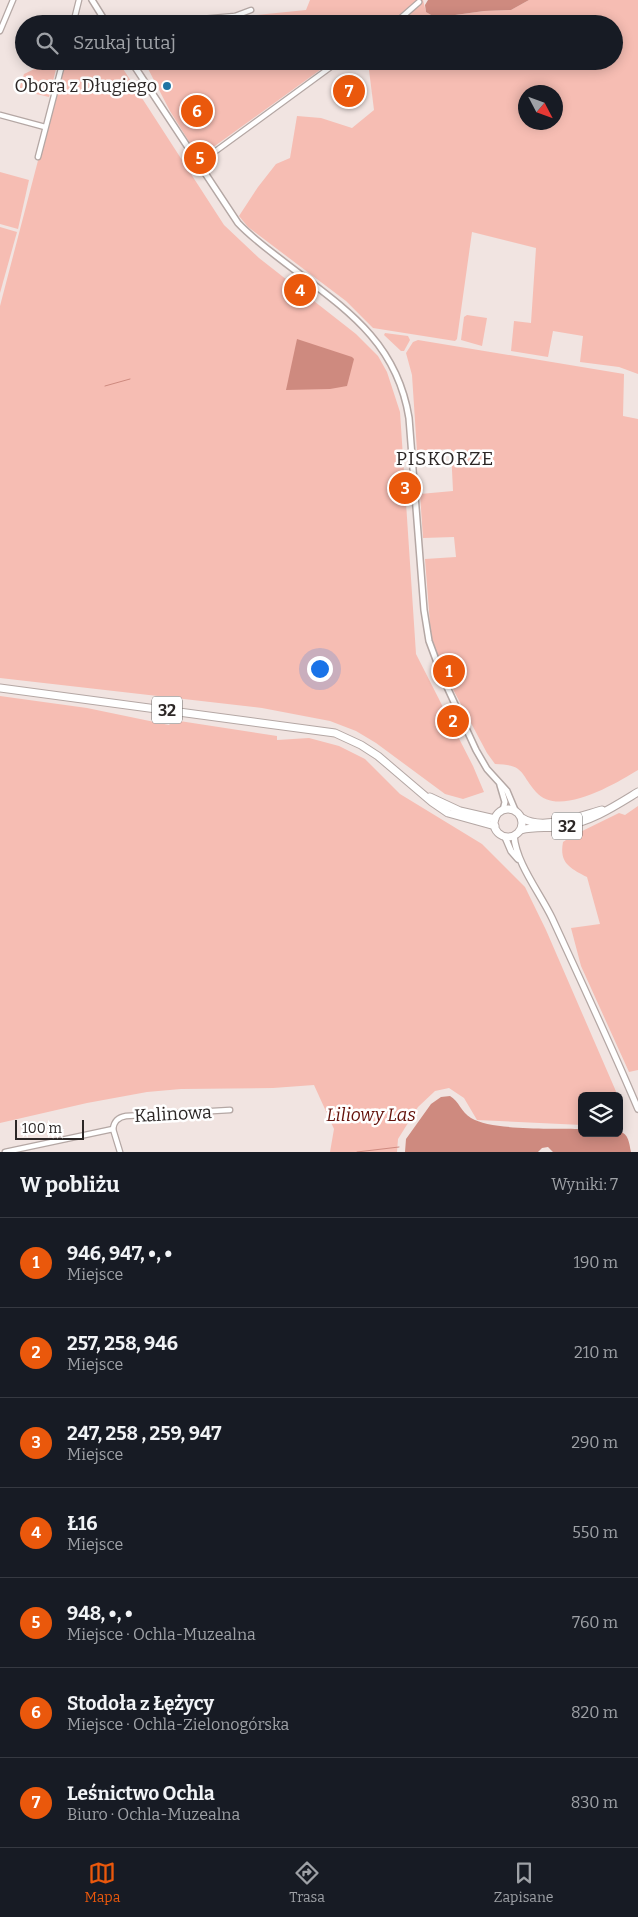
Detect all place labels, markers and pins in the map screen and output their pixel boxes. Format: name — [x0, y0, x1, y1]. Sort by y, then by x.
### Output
pin: 7 — [333, 72, 365, 110]
place label: Obora z Długiego — [15, 75, 157, 97]
marker: Obora z Długiego — [161, 80, 173, 92]
pin: 6 — [181, 92, 213, 130]
pin: 5 — [184, 139, 216, 177]
pin: 4 — [284, 271, 316, 309]
pin: 3 — [389, 469, 421, 507]
pin: 1 — [433, 652, 465, 690]
pin: 2 — [437, 702, 469, 740]

